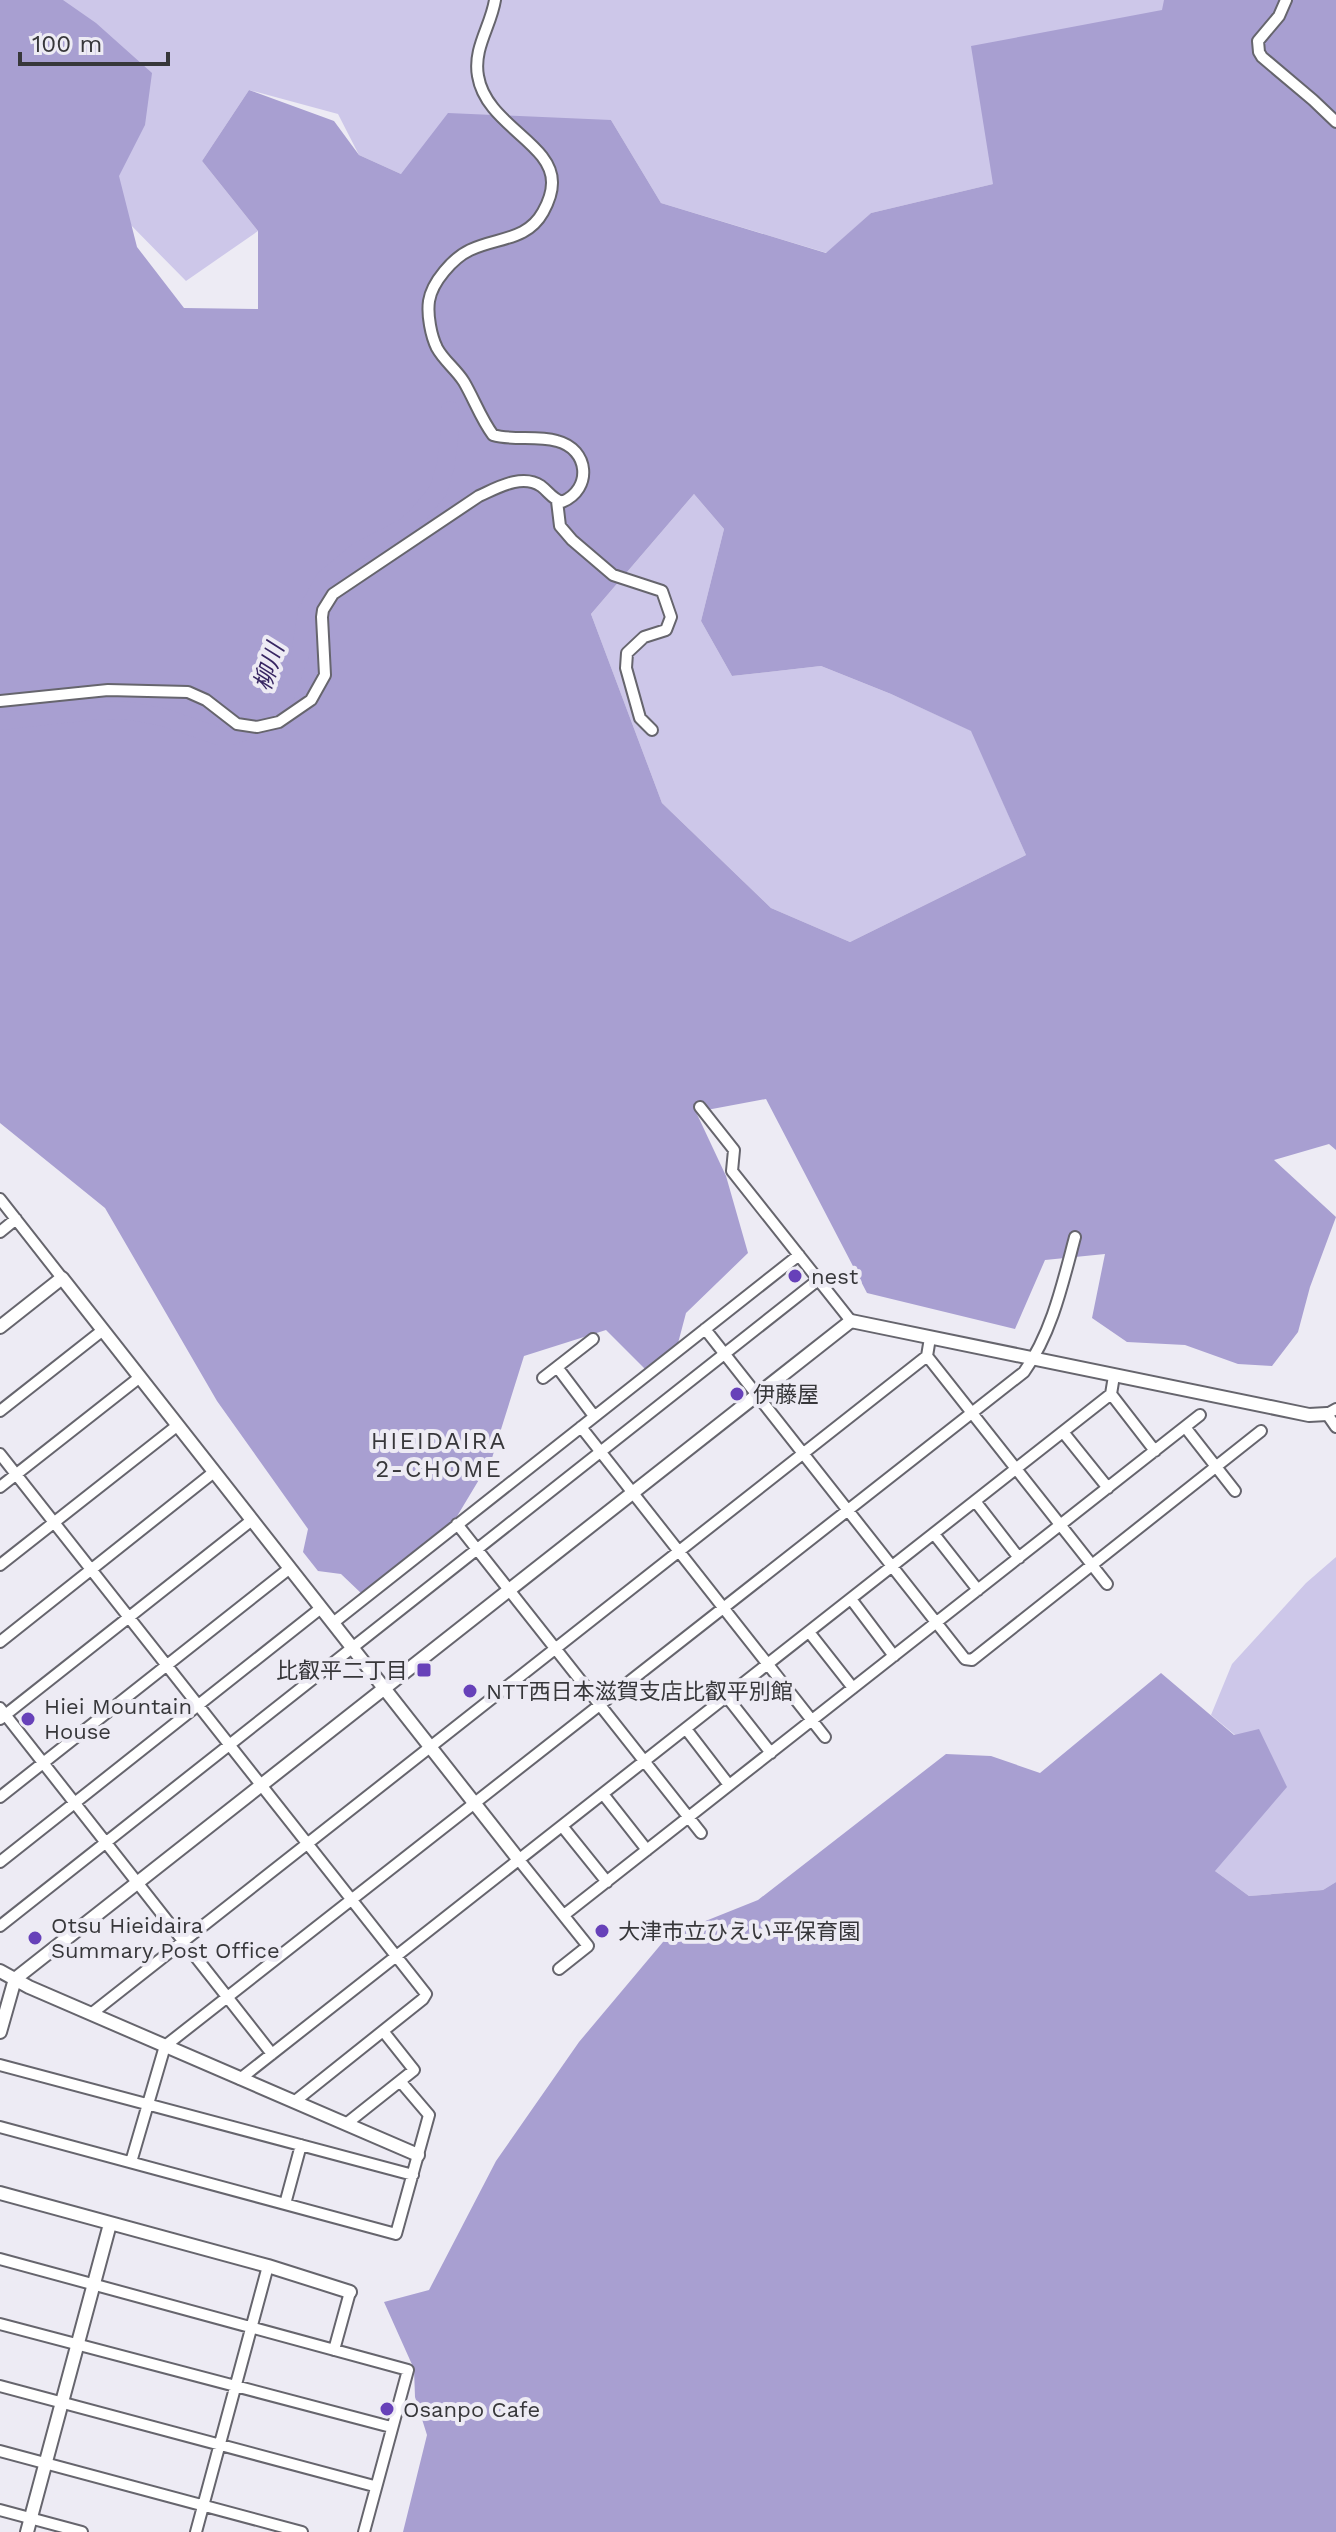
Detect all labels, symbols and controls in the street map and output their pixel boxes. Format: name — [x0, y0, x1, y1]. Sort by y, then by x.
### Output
scale bar — [20, 16, 168, 66]
text: 100 m — [32, 30, 102, 58]
water label: 柳川 — [248, 637, 291, 694]
place label: nest — [811, 1264, 858, 1289]
marker: nest — [786, 1267, 804, 1285]
place label: 伊藤屋 — [753, 1382, 819, 1407]
marker: 伊藤屋 — [728, 1385, 746, 1403]
district label: HIEIDAIRA 2-CHOME — [371, 1427, 507, 1483]
place label: 比叡平二丁目 — [276, 1658, 408, 1683]
marker: 比叡平二丁目 — [415, 1661, 433, 1679]
place label: NTT西日本滋賀支店比叡平別館 — [486, 1679, 793, 1704]
marker: NTT西日本滋賀支店比叡平別館 — [461, 1682, 479, 1700]
place label: Hiei Mountain House — [44, 1694, 192, 1744]
marker: Hiei Mountain House — [19, 1710, 37, 1728]
place label: Otsu Hieidaira Summary Post Office — [51, 1913, 280, 1963]
place label: 大津市立ひえい平保育園 — [618, 1919, 860, 1944]
marker: 大津市立ひえい平保育園 — [593, 1922, 611, 1940]
marker: Otsu Hieidaira Summary Post Office — [26, 1929, 44, 1947]
place label: Osanpo Cafe — [403, 2397, 540, 2422]
marker: Osanpo Cafe — [378, 2400, 396, 2418]

